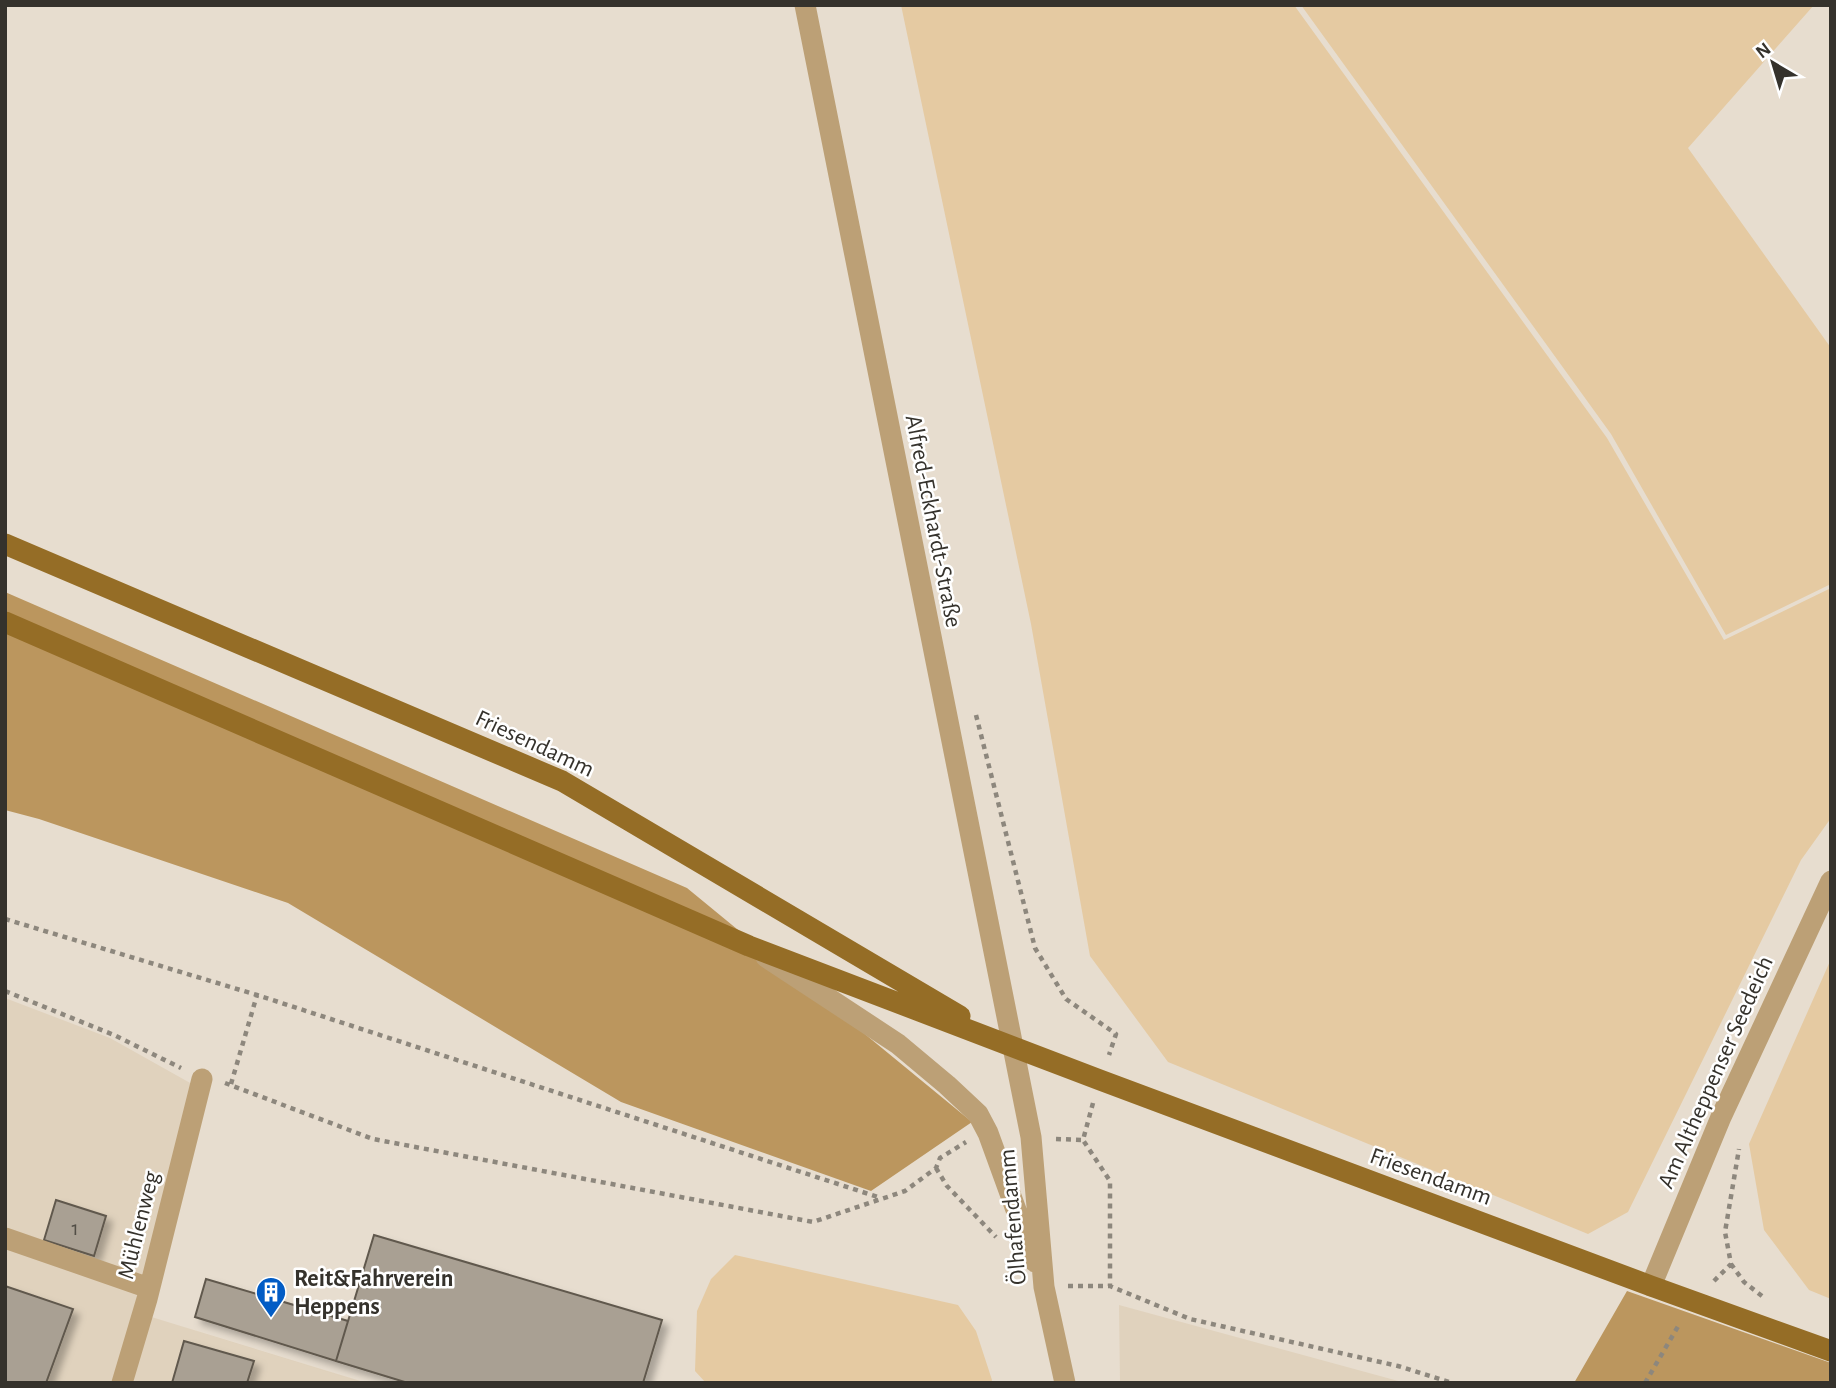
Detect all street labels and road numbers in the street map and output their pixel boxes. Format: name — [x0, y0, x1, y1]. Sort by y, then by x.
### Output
street label: Alfred-Eckhardt-Straße — [901, 413, 965, 630]
street label: Friesendamm — [472, 706, 598, 782]
street label: Am Altheppenser Seedeich — [1654, 953, 1778, 1192]
street label: Friesendamm — [1366, 1144, 1495, 1210]
street label: Ölhafendamm — [994, 1148, 1031, 1286]
street label: Mühlenweg — [114, 1168, 164, 1282]

